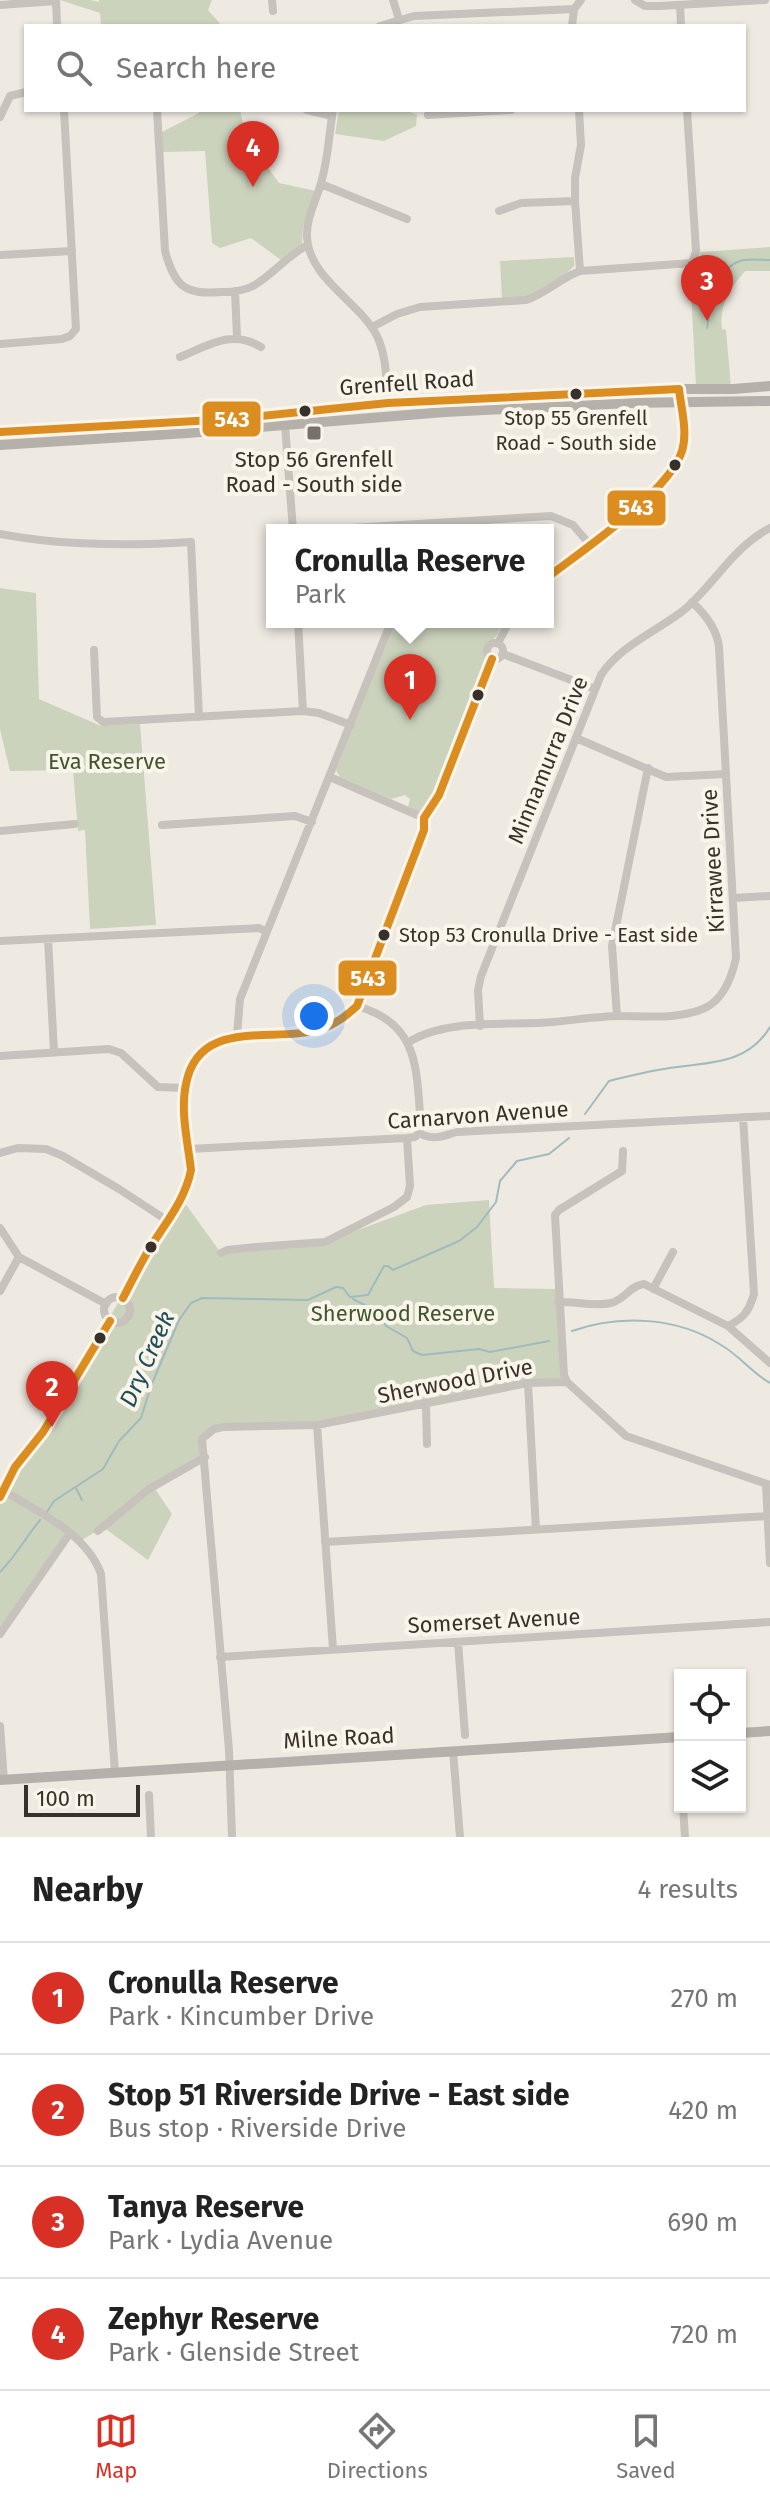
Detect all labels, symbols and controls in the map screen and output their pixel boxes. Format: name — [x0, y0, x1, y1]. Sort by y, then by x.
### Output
search box — [24, 24, 746, 112]
icon: search — [52, 46, 96, 90]
text: Search here — [116, 50, 276, 86]
pin: 4 — [227, 121, 279, 187]
pin: 3 — [681, 255, 733, 321]
street label: Grenfell Road — [339, 365, 475, 401]
marker: Stop 55 Grenfell Road - South side — [568, 386, 584, 402]
line badge: 543 — [201, 400, 262, 438]
unlabelled marker — [297, 403, 313, 419]
text: 543 — [214, 406, 250, 433]
place label: Stop 55 Grenfell Road - South side — [495, 406, 657, 455]
marker: Stop 56 Grenfell Road - South side — [305, 424, 323, 442]
place label: Stop 56 Grenfell Road - South side — [225, 446, 403, 498]
unlabelled marker — [667, 457, 683, 473]
line badge: 543 — [606, 489, 667, 527]
text: 543 — [618, 494, 654, 521]
popup — [266, 524, 554, 628]
text: Cronulla Reserve — [295, 543, 525, 579]
text: Park — [295, 579, 346, 610]
pin: 1 — [384, 654, 436, 720]
street label: Minnamurra Drive — [502, 672, 594, 848]
unlabelled marker — [470, 687, 486, 703]
park label: Eva Reserve — [48, 748, 166, 775]
street label: Kirrawee Drive — [696, 788, 730, 934]
place label: Stop 53 Cronulla Drive - East side — [399, 923, 698, 947]
marker: Stop 53 Cronulla Drive - East side — [376, 927, 392, 943]
line badge: 543 — [337, 959, 398, 997]
text: 543 — [350, 965, 386, 992]
your location — [294, 996, 334, 1036]
street label: Carnarvon Avenue — [387, 1095, 569, 1135]
unlabelled marker — [143, 1239, 159, 1255]
park label: Sherwood Reserve — [311, 1300, 495, 1327]
water label: Dry Creek — [114, 1307, 180, 1411]
unlabelled marker — [92, 1330, 108, 1346]
street label: Sherwood Drive — [375, 1353, 535, 1409]
pin: 2 — [26, 1361, 78, 1427]
street label: Somerset Avenue — [407, 1603, 581, 1639]
map controls — [674, 1669, 746, 1813]
button: locate — [674, 1669, 746, 1741]
street label: Milne Road — [283, 1722, 395, 1754]
button: layers — [674, 1741, 746, 1813]
scale bar — [24, 1781, 140, 1817]
text: 100 m — [36, 1785, 95, 1812]
text: Nearby — [32, 1869, 143, 1910]
text: 4 results — [637, 1874, 738, 1905]
text: Cronulla Reserve — [108, 1965, 339, 2001]
text: 1 — [52, 1983, 64, 2014]
text: 270 m — [670, 1983, 738, 2014]
text: Park · Kincumber Drive — [108, 2001, 374, 2032]
text: Stop 51 Riverside Drive - East side — [108, 2077, 570, 2113]
text: 2 — [51, 2095, 65, 2126]
text: 420 m — [668, 2095, 738, 2126]
text: Bus stop · Riverside Drive — [108, 2113, 406, 2144]
text: Tanya Reserve — [108, 2189, 304, 2225]
text: 3 — [51, 2207, 65, 2238]
text: 690 m — [667, 2207, 738, 2238]
text: Park · Lydia Avenue — [108, 2225, 333, 2256]
text: Zephyr Reserve — [108, 2301, 319, 2337]
text: 4 — [51, 2319, 65, 2350]
text: 720 m — [670, 2319, 738, 2350]
text: Park · Glenside Street — [108, 2337, 359, 2368]
tab: Map — [94, 2409, 138, 2484]
tab: Directions — [327, 2409, 428, 2484]
tab: Saved — [616, 2409, 676, 2484]

